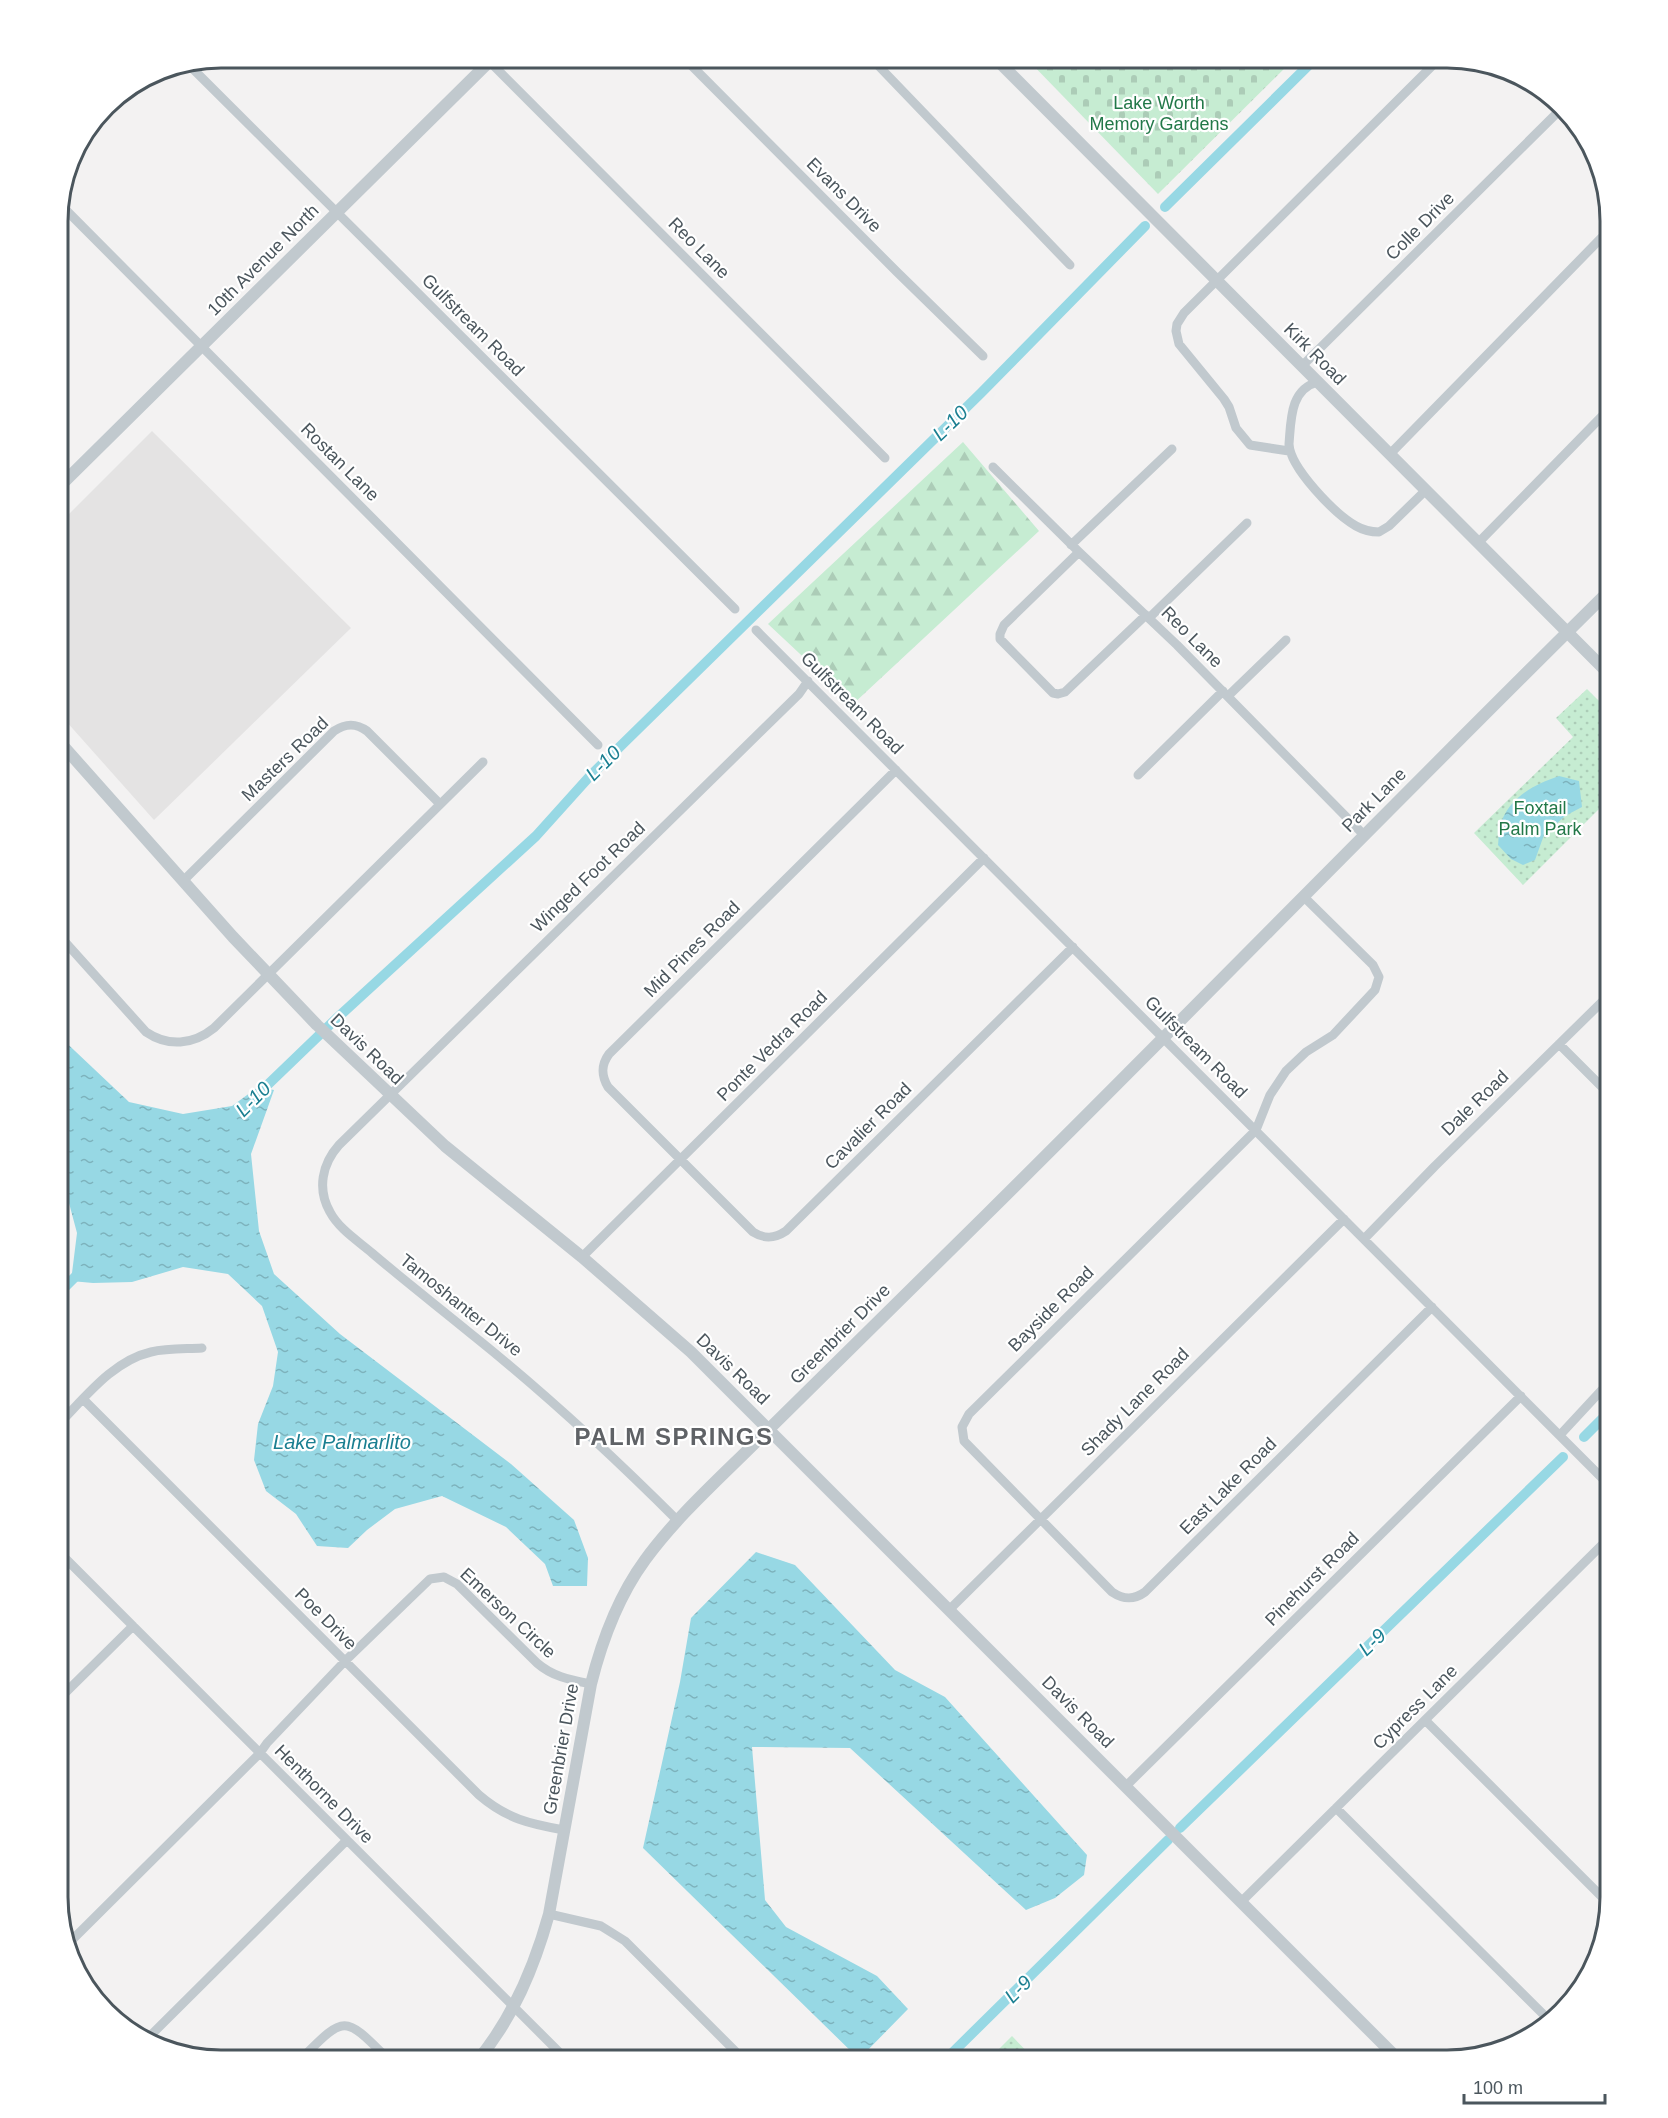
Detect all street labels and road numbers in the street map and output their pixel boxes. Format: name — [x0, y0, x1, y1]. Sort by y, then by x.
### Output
street label: Evans Drive — [803, 154, 885, 236]
street label: Colle Drive — [1382, 188, 1458, 264]
street label: 10th Avenue North — [203, 200, 323, 320]
street label: Reo Lane — [664, 213, 734, 283]
street label: Gulfstream Road — [418, 270, 528, 380]
street label: Kirk Road — [1280, 319, 1350, 389]
street label: Rostan Lane — [297, 419, 383, 505]
street label: Reo Lane — [1157, 602, 1227, 672]
street label: Gulfstream Road — [797, 648, 907, 758]
street label: Masters Road — [238, 713, 332, 805]
street label: Park Lane — [1338, 764, 1410, 836]
street label: Winged Foot Road — [527, 818, 649, 936]
street label: Mid Pines Road — [640, 897, 744, 1001]
street label: Ponte Vedra Road — [713, 987, 831, 1105]
street label: Gulfstream Road — [1141, 992, 1251, 1102]
street label: Davis Road — [327, 1009, 407, 1089]
street label: Dale Road — [1437, 1066, 1513, 1140]
street label: Cavalier Road — [821, 1079, 915, 1173]
street label: Tamoshanter Drive — [396, 1250, 526, 1360]
street label: Bayside Road — [1004, 1262, 1098, 1356]
street label: Greenbrier Drive — [786, 1280, 894, 1388]
street label: Davis Road — [693, 1329, 773, 1409]
street label: Shady Lane Road — [1077, 1344, 1193, 1460]
street label: East Lake Road — [1176, 1434, 1280, 1538]
street label: Pinehurst Road — [1261, 1528, 1363, 1630]
street label: Emerson Circle — [456, 1564, 560, 1662]
street label: Poe Drive — [291, 1584, 361, 1654]
street label: Cypress Lane — [1369, 1661, 1461, 1753]
street label: Davis Road — [1038, 1672, 1118, 1752]
street label: Greenbrier Drive — [540, 1682, 582, 1816]
street label: Henthorne Drive — [271, 1741, 377, 1847]

